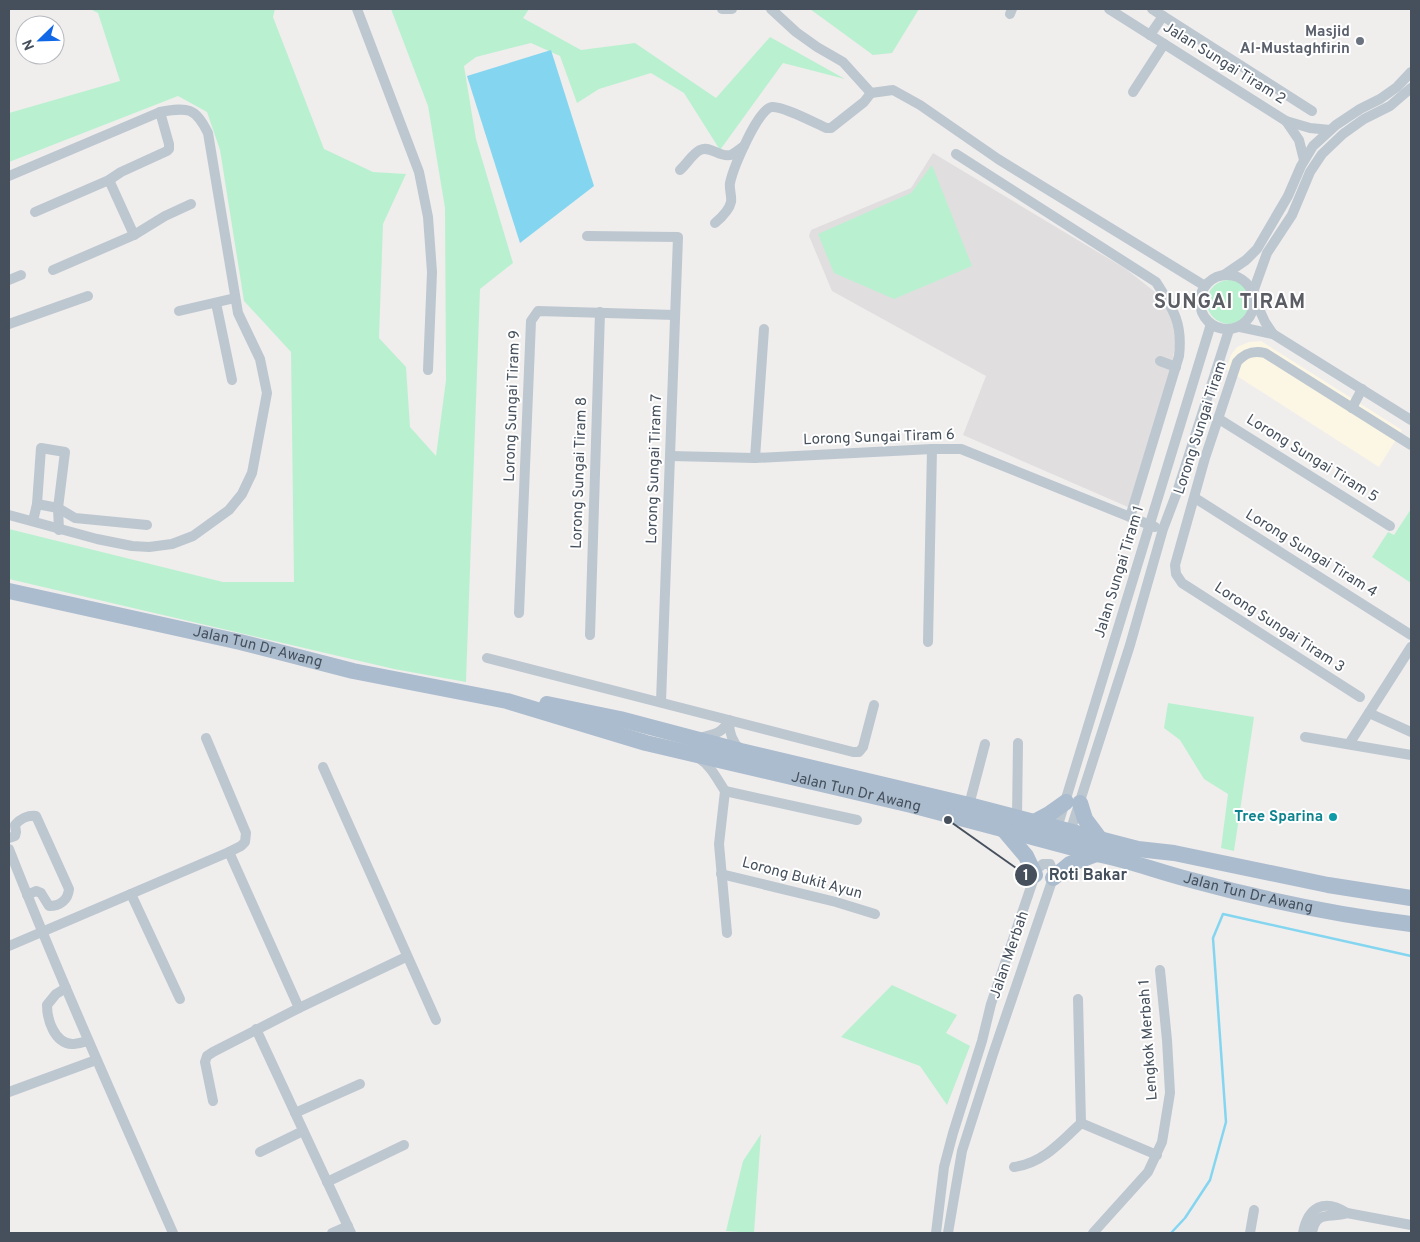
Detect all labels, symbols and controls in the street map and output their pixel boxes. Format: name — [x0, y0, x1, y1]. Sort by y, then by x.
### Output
north arrow — [15, 15, 65, 65]
street label: Jalan Sungai Tiram 2 — [1159, 19, 1289, 109]
place label: Masjid Al-Mustaghfirin — [1240, 23, 1350, 59]
marker: Masjid Al-Mustaghfirin — [1354, 35, 1366, 47]
text: N — [20, 37, 39, 52]
district label: SUNGAI TIRAM — [1154, 290, 1306, 316]
street label: Lorong Sungai Tiram 9 — [501, 330, 525, 482]
street label: Lorong Sungai Tiram — [1170, 359, 1232, 497]
street label: Lorong Sungai Tiram 7 — [643, 394, 667, 544]
street label: Lorong Sungai Tiram 8 — [568, 397, 592, 549]
street label: Lorong Sungai Tiram 5 — [1242, 411, 1382, 507]
street label: Lorong Sungai Tiram 6 — [803, 426, 955, 450]
street label: Jalan Sungai Tiram 1 — [1091, 503, 1149, 641]
street label: Lorong Sungai Tiram 4 — [1241, 506, 1381, 602]
street label: Lorong Sungai Tiram 3 — [1210, 579, 1348, 677]
street label: Jalan Tun Dr Awang — [191, 622, 325, 672]
street label: Jalan Tun Dr Awang — [789, 768, 923, 817]
place label: Tree Sparina — [1234, 808, 1323, 827]
marker: Tree Sparina — [1327, 811, 1339, 823]
street label: Lorong Bukit Ayun — [740, 854, 864, 904]
callout: Roti Bakar — [1014, 859, 1137, 890]
text: Roti Bakar — [1049, 866, 1128, 886]
text: 1 — [1023, 867, 1029, 886]
street label: Jalan Tun Dr Awang — [1181, 869, 1315, 918]
street label: Jalan Merbah — [986, 909, 1034, 1001]
street label: Lengkok Merbah 1 — [1135, 979, 1163, 1101]

